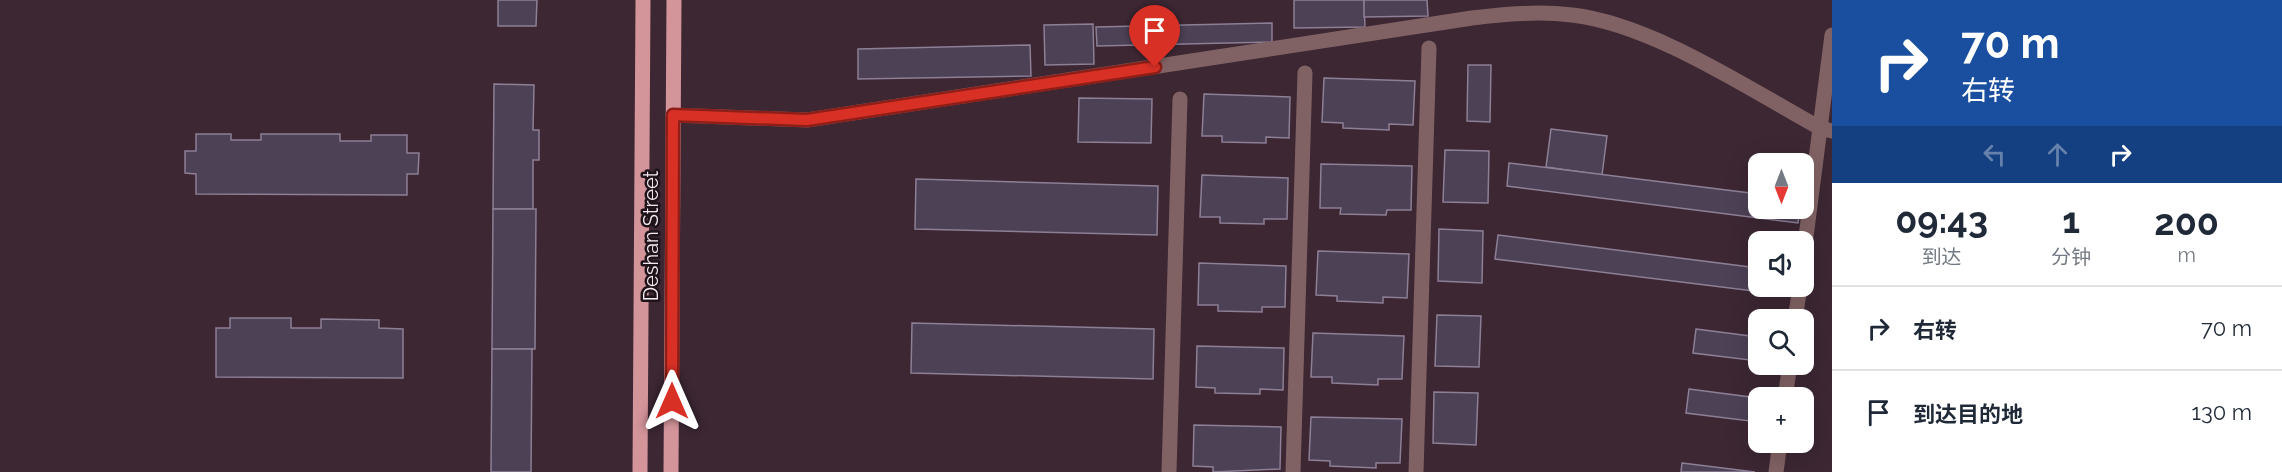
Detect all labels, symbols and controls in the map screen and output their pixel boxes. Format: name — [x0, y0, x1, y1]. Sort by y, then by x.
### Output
pin — [1129, 5, 1180, 67]
icon: arrive — [1138, 14, 1171, 47]
text: 70 m — [1961, 19, 2060, 68]
icon: right — [1862, 24, 1940, 102]
text: 右转 — [1961, 75, 2015, 106]
icon: left — [1978, 138, 2011, 171]
icon: ahead — [2041, 138, 2074, 171]
icon: right — [2104, 138, 2137, 171]
north arrow — [1748, 153, 1814, 219]
map controls — [1748, 153, 1814, 453]
street label: Deshan Street — [639, 170, 663, 301]
text: 09:43 — [1895, 199, 1988, 241]
text: 1 — [2062, 199, 2080, 241]
text: 200 — [2154, 201, 2219, 243]
button: sound — [1748, 231, 1814, 297]
text: m — [2177, 243, 2196, 267]
text: 到达 — [1922, 245, 1962, 269]
text: 分钟 — [2051, 245, 2091, 269]
button: search — [1748, 309, 1814, 375]
icon: right — [1862, 312, 1895, 345]
text: 70 m — [2201, 315, 2252, 341]
text: 右转 — [1913, 317, 1957, 343]
position arrow — [640, 369, 704, 433]
button: + — [1748, 387, 1814, 453]
icon: arrive — [1862, 396, 1895, 429]
text: 130 m — [2192, 399, 2252, 425]
text: 到达目的地 — [1913, 401, 2023, 427]

